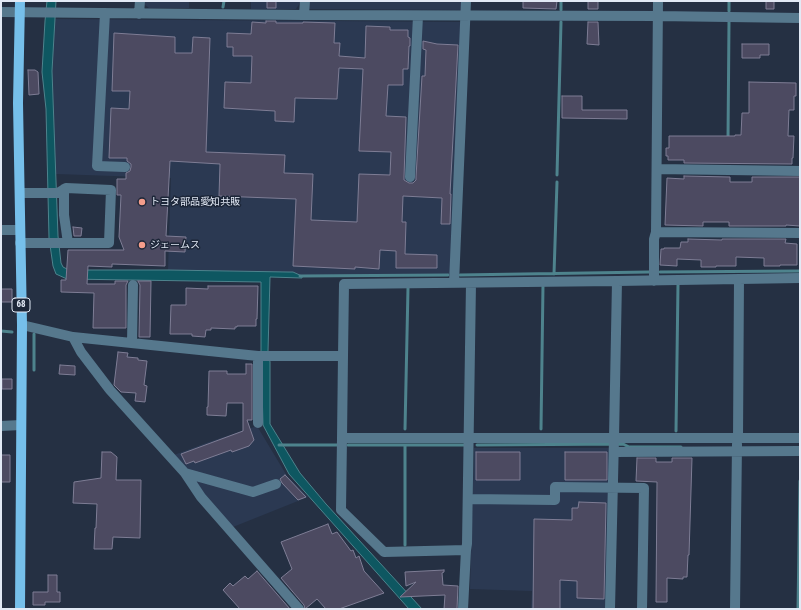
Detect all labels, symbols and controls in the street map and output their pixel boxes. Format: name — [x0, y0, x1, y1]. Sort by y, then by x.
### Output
place label: トヨタ部品愛知共販 — [150, 196, 240, 208]
marker: トヨタ部品愛知共販 — [137, 197, 147, 207]
place label: ジェームス — [150, 239, 200, 251]
marker: ジェームス — [137, 240, 147, 250]
road number: 68 — [12, 298, 30, 312]

